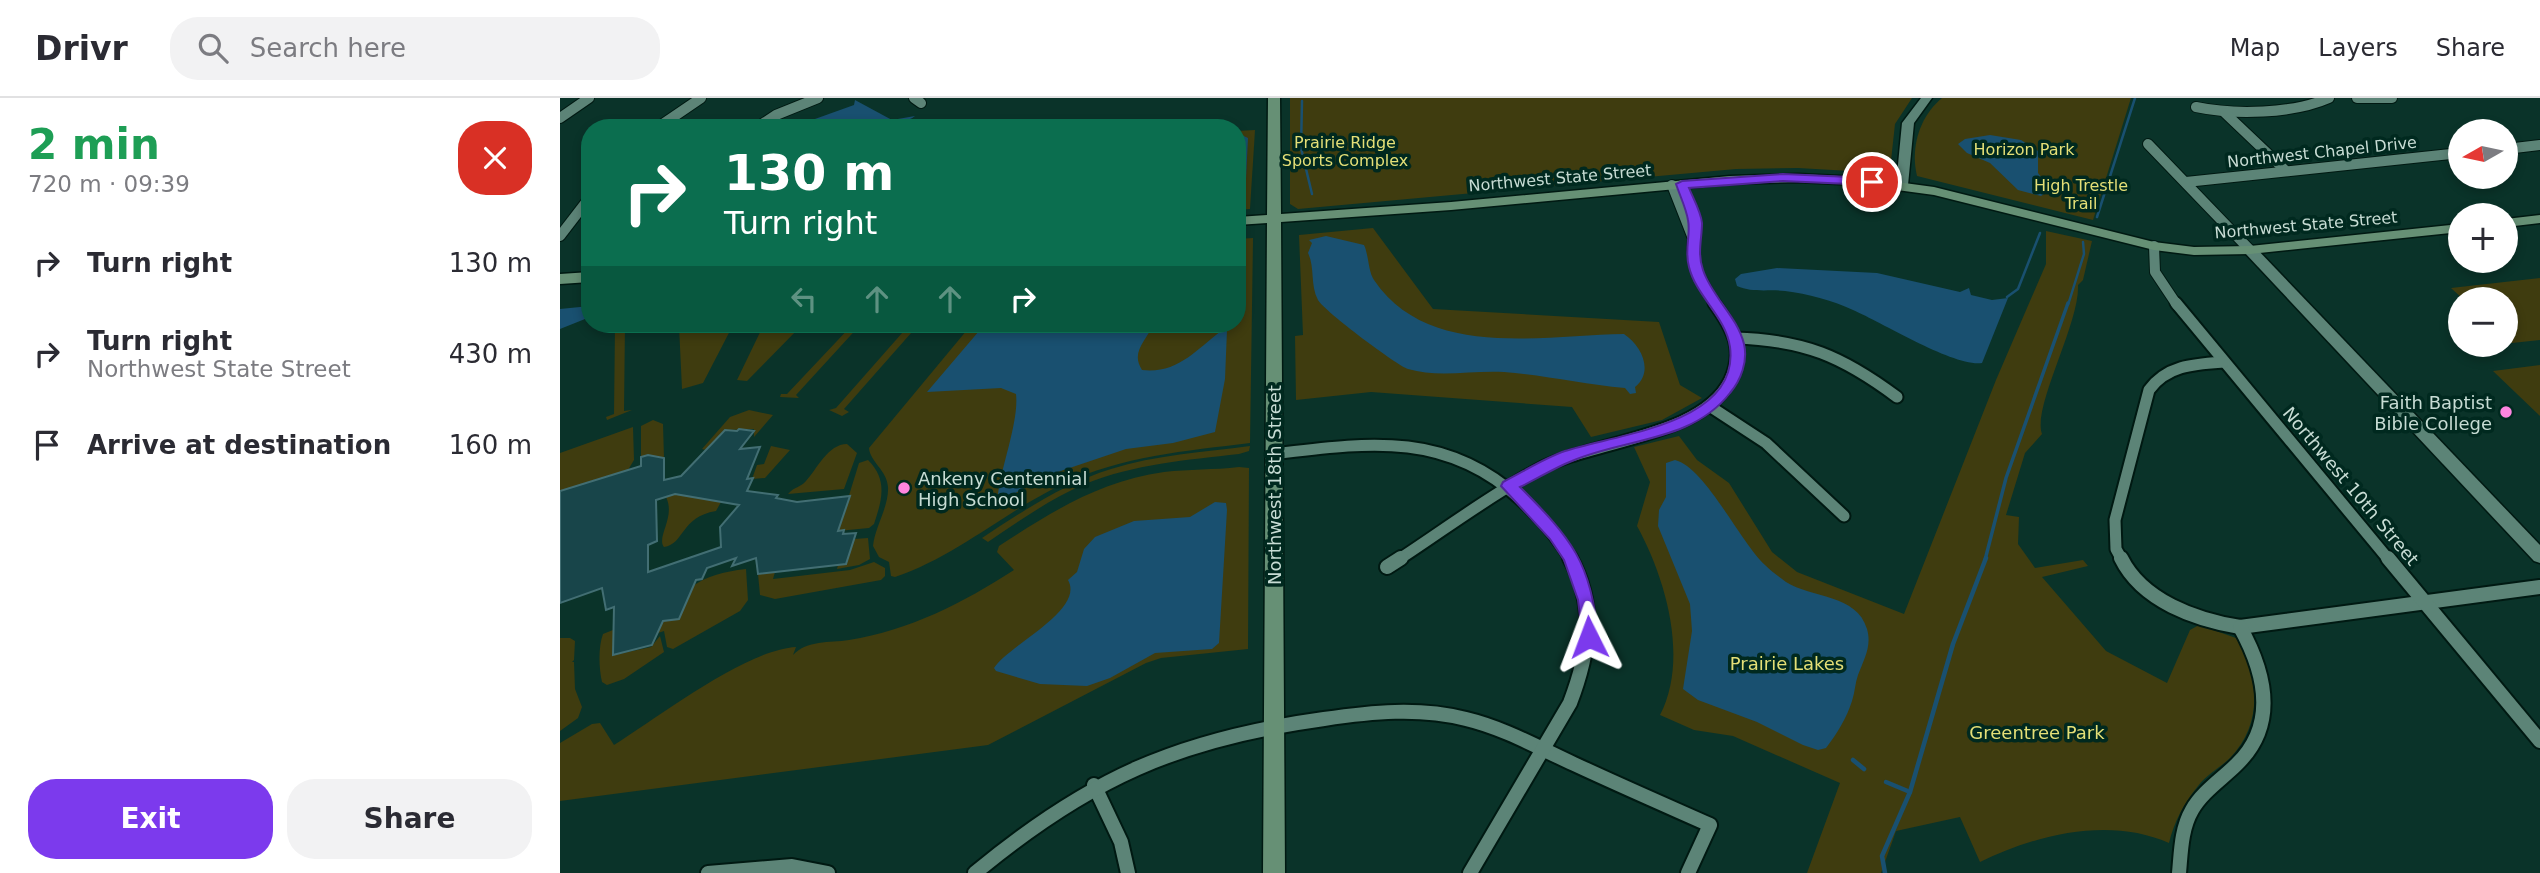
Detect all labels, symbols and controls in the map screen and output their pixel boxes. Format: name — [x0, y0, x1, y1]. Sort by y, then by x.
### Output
search box — [170, 17, 660, 80]
text: Drivr — [35, 29, 128, 68]
icon: search — [194, 29, 232, 67]
text: Search here — [250, 33, 406, 63]
text: Map — [2230, 34, 2280, 62]
text: Layers — [2318, 34, 2398, 62]
text: Share — [2436, 34, 2505, 62]
north arrow — [2448, 119, 2518, 189]
map controls — [2448, 119, 2518, 357]
text: 2 min — [28, 120, 160, 169]
button: close — [458, 121, 532, 195]
park label: Prairie Ridge Sports Complex — [1282, 133, 1408, 170]
street label: Northwest Chapel Drive — [2226, 133, 2418, 171]
park label: Horizon Park — [1974, 140, 2075, 159]
text: 130 m — [724, 145, 894, 202]
icon: right — [609, 147, 700, 238]
pin — [1842, 152, 1902, 212]
street label: Northwest State Street — [1468, 161, 1652, 195]
icon: arrive — [1853, 163, 1891, 201]
text: 720 m · 09:39 — [28, 171, 190, 197]
park label: High Trestle Trail — [2034, 176, 2128, 213]
button: + — [2448, 203, 2518, 273]
text: Turn right — [724, 204, 877, 242]
street label: Northwest State Street — [2214, 208, 2398, 242]
icon: right — [28, 244, 66, 282]
text: Turn right — [87, 248, 232, 278]
text: 130 m — [449, 248, 532, 278]
icon: left — [785, 280, 823, 318]
icon: ahead — [858, 280, 896, 318]
icon: ahead — [931, 280, 969, 318]
icon: right — [1004, 280, 1042, 318]
button: − — [2448, 287, 2518, 357]
text: Turn right — [87, 326, 232, 356]
icon: right — [28, 335, 66, 373]
text: 430 m — [449, 339, 532, 369]
text: Northwest State Street — [87, 356, 351, 382]
street label: Northwest 18th Street — [1264, 385, 1285, 585]
place label: Faith Baptist Bible College — [2374, 392, 2492, 434]
street label: Northwest 10th Street — [2279, 403, 2423, 569]
marker: Faith Baptist Bible College — [2498, 404, 2514, 420]
icon: arrive — [28, 426, 66, 464]
text: Arrive at destination — [87, 430, 391, 460]
text: 160 m — [449, 430, 532, 460]
place label: Ankeny Centennial High School — [918, 468, 1087, 510]
marker: Ankeny Centennial High School — [896, 480, 912, 496]
position arrow — [1552, 600, 1626, 674]
park label: Prairie Lakes — [1730, 653, 1844, 674]
park label: Greentree Park — [1969, 722, 2105, 743]
button: Exit — [28, 779, 273, 859]
button: Share — [287, 779, 532, 859]

